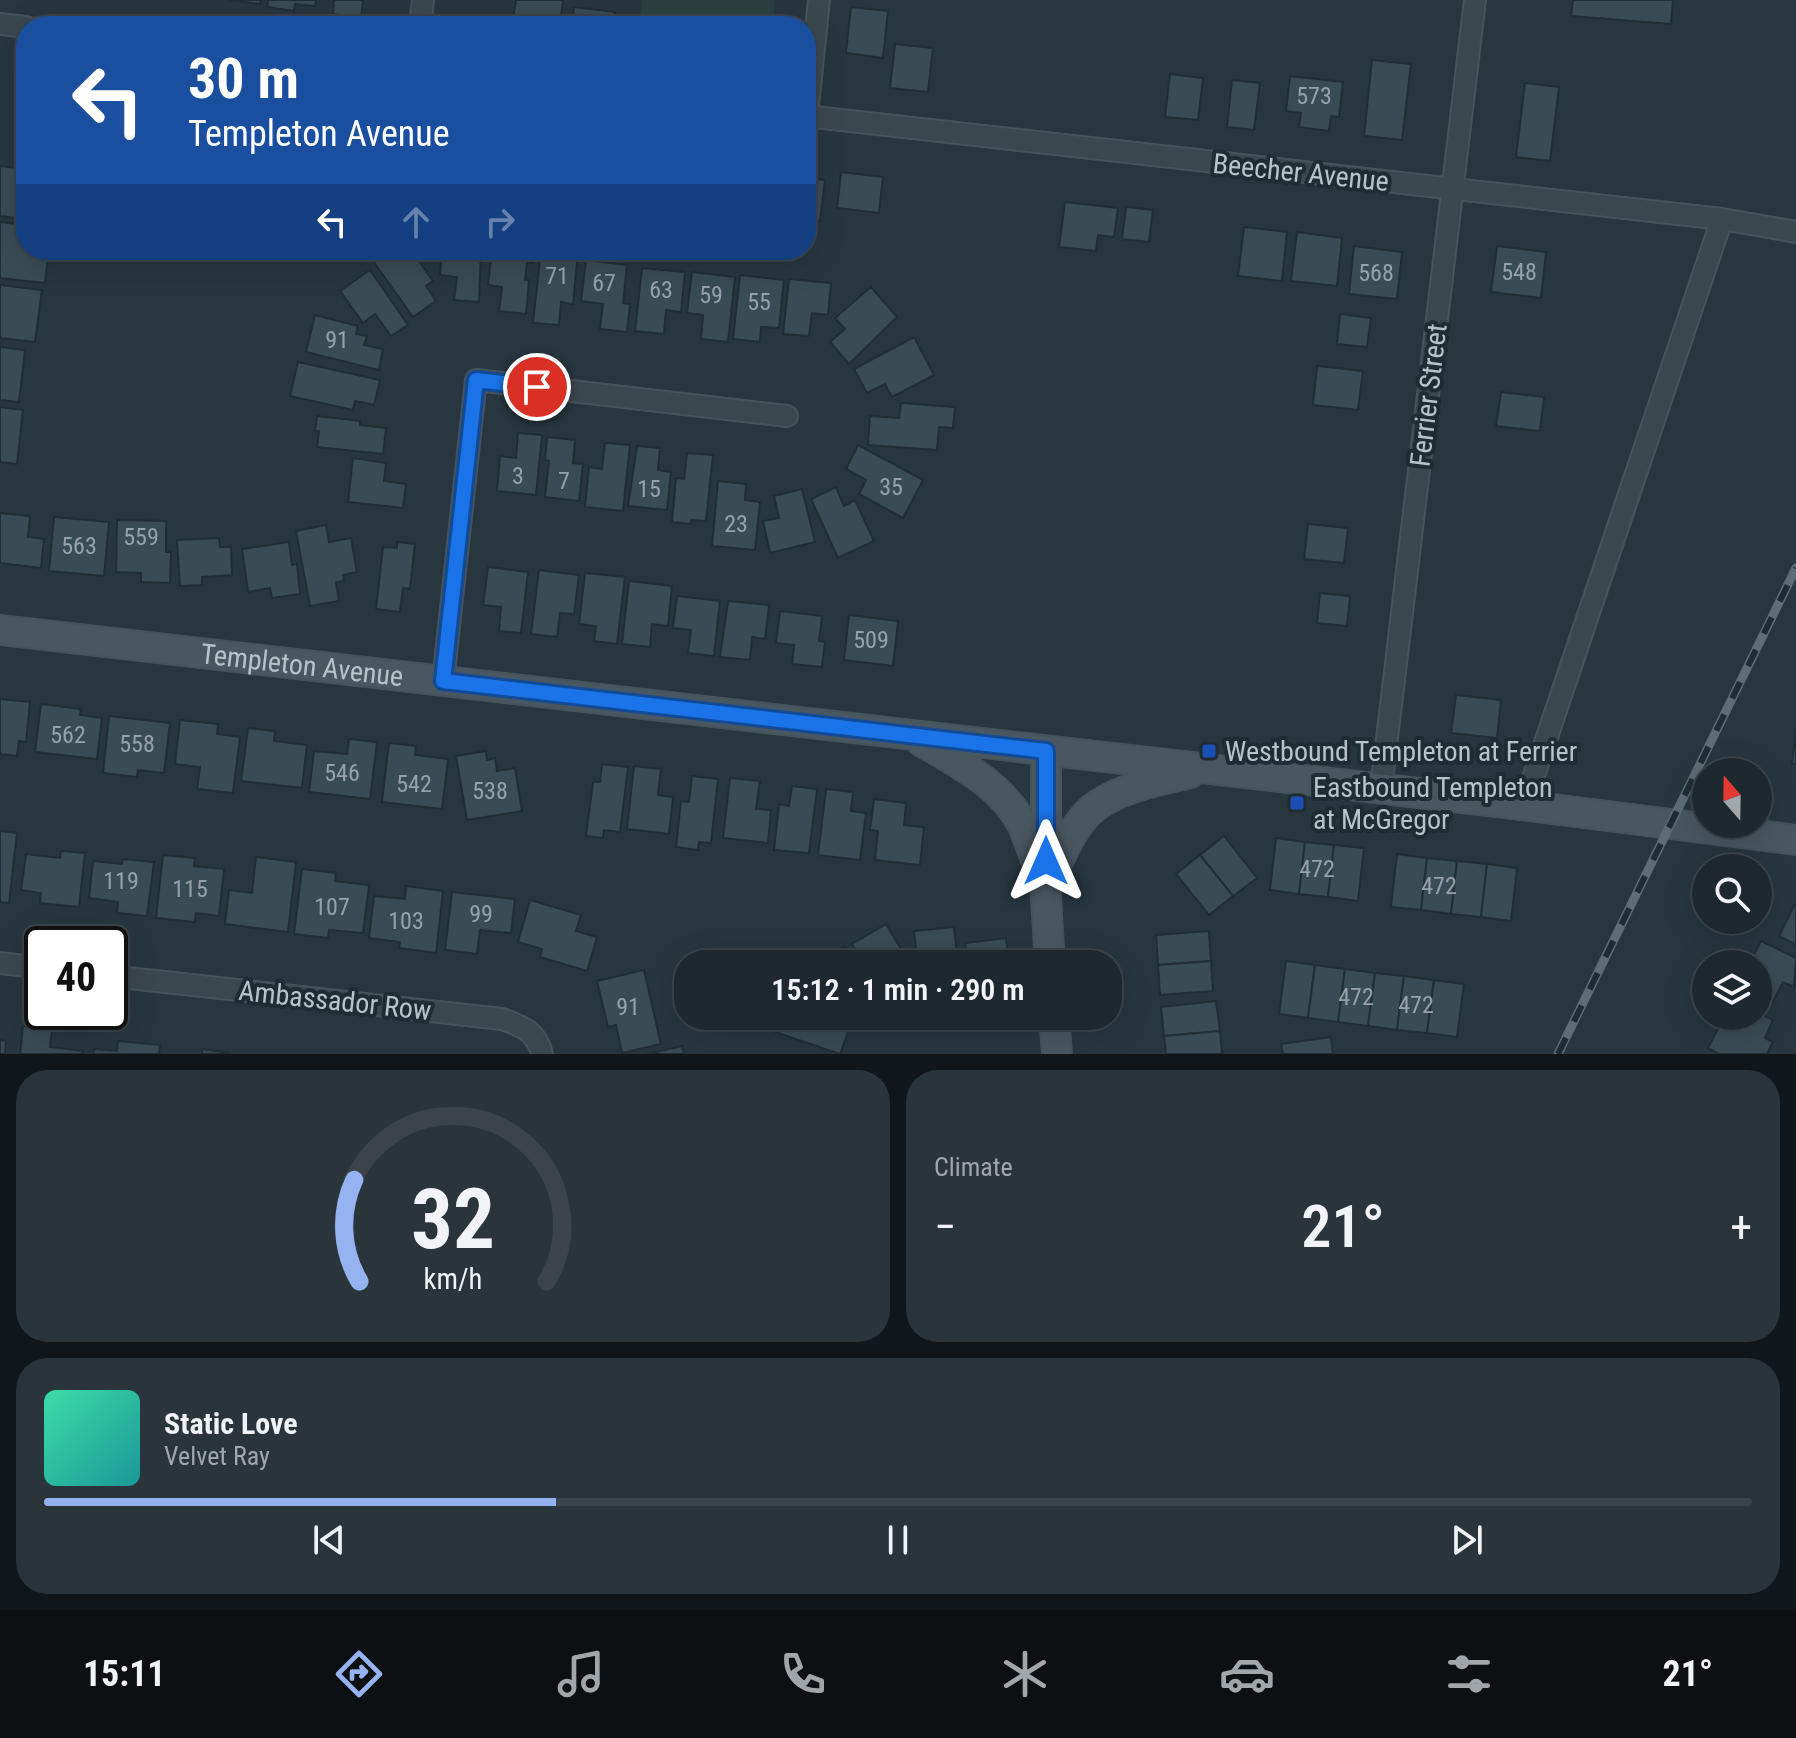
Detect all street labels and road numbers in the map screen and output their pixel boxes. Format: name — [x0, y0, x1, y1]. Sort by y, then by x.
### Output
street label: Beecher Avenue — [1211, 147, 1391, 198]
street label: Ferrier Street — [1403, 322, 1454, 468]
street label: Templeton Avenue — [199, 637, 405, 693]
street label: Ambassador Row — [237, 974, 433, 1027]

